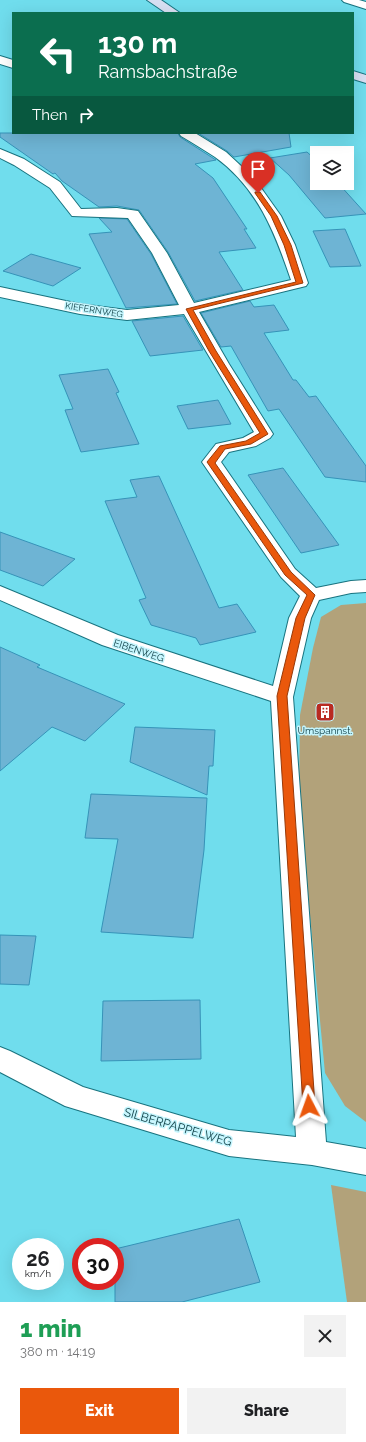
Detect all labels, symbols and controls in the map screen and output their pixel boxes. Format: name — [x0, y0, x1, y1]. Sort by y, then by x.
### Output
text: 130 m — [98, 27, 177, 60]
icon: left — [32, 28, 84, 80]
text: Ramsbachstraße — [98, 61, 237, 82]
icon: right — [75, 104, 97, 126]
text: Then — [32, 106, 67, 124]
map controls — [310, 146, 354, 190]
button: layers — [310, 146, 354, 190]
pin — [241, 152, 275, 193]
icon: arrive — [247, 158, 269, 180]
street label: KIEFERNWEG — [64, 300, 124, 320]
street label: EIBENWEG — [112, 637, 166, 664]
building icon: Umspannst. — [314, 701, 336, 723]
place label: Umspannst. — [298, 725, 353, 736]
position arrow — [288, 1085, 330, 1127]
street label: SILBERPAPPELWEG — [122, 1105, 234, 1149]
speed limit sign: 30 — [72, 1238, 124, 1290]
text: 26 — [26, 1247, 50, 1271]
text: km/h — [25, 1268, 51, 1279]
text: 1 min — [20, 1314, 82, 1343]
button: close — [304, 1315, 346, 1357]
text: 380 m · 14:19 — [20, 1344, 95, 1359]
button: Exit — [20, 1388, 179, 1434]
button: Share — [187, 1388, 346, 1434]

